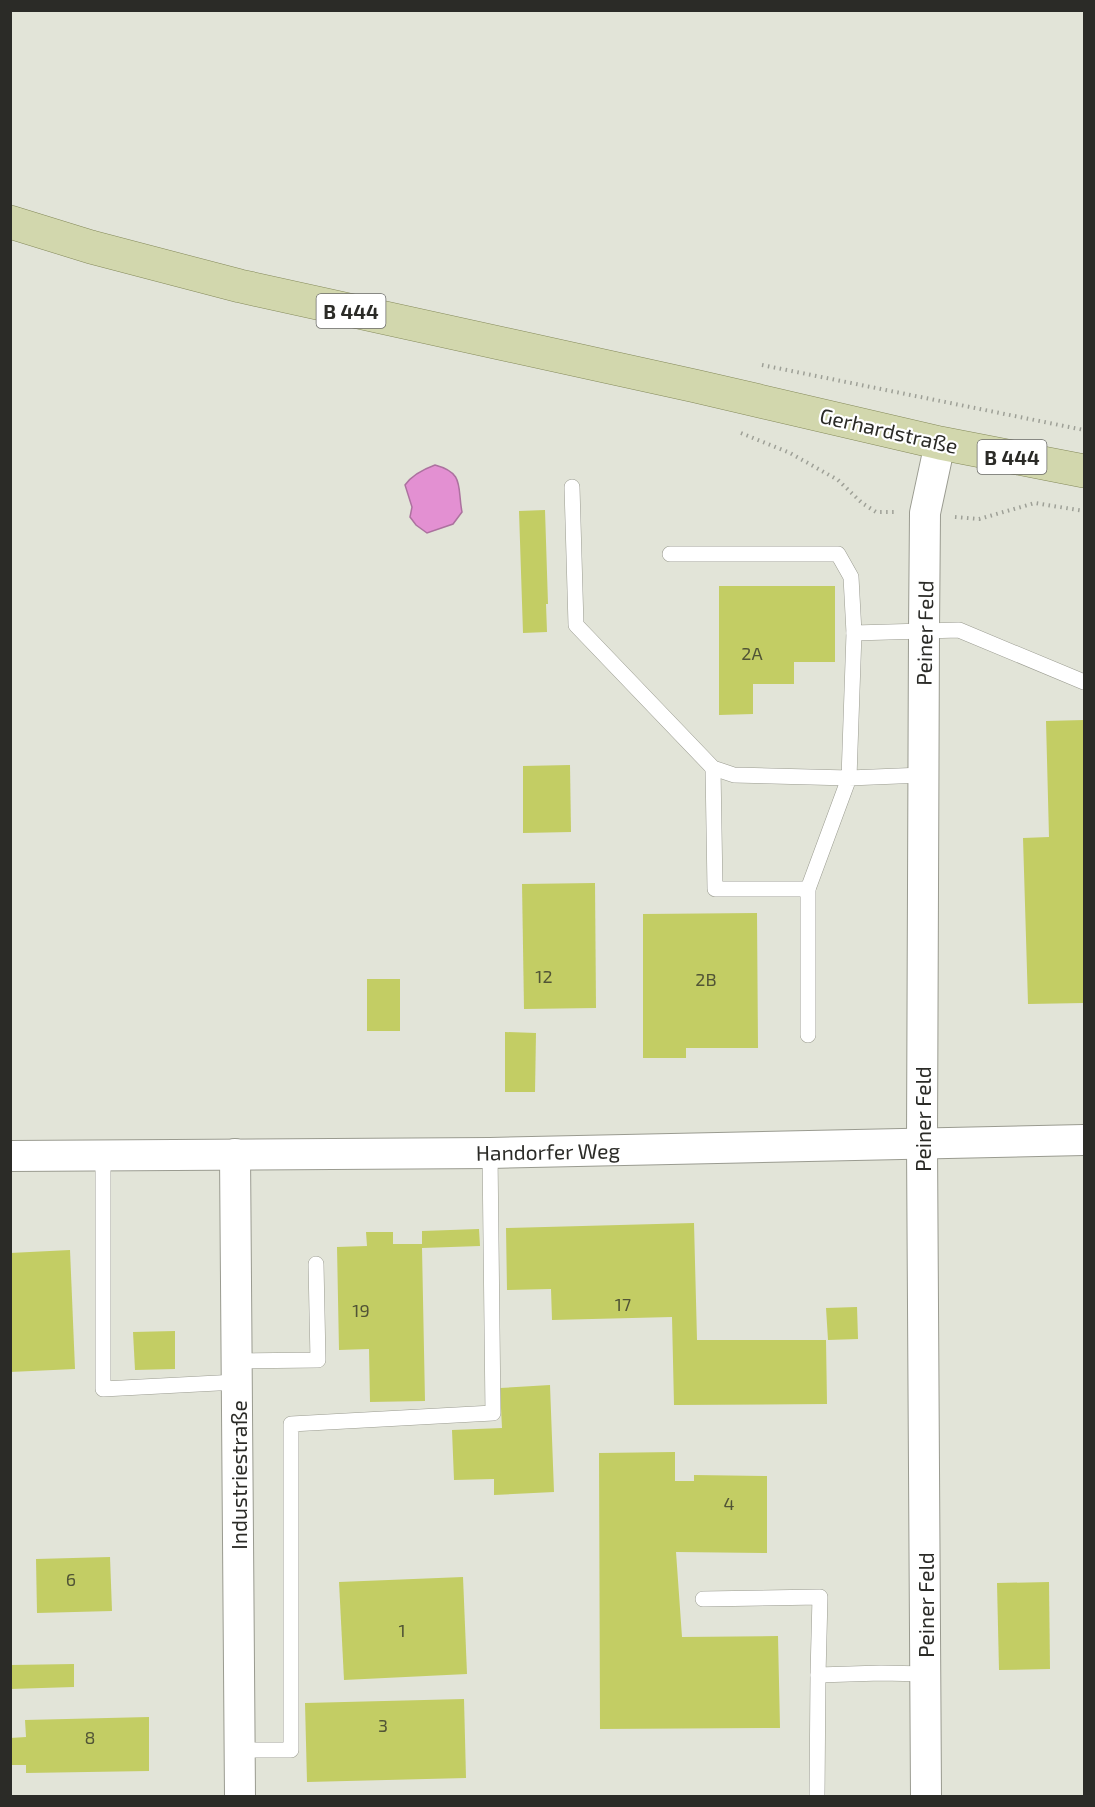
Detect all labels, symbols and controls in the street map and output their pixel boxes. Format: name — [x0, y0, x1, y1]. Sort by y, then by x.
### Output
road number: B 444 — [316, 294, 386, 328]
street label: Gerhardstraße — [818, 402, 960, 458]
road number: B 444 — [978, 440, 1046, 474]
street label: Peiner Feld — [911, 580, 937, 686]
house number: 2A — [741, 642, 763, 664]
house number: 12 — [535, 965, 553, 987]
house number: 2B — [695, 968, 717, 990]
street label: Peiner Feld — [910, 1066, 935, 1172]
street label: Handorfer Weg — [476, 1137, 621, 1165]
house number: 17 — [615, 1293, 631, 1315]
house number: 19 — [352, 1299, 370, 1321]
street label: Industriestraße — [226, 1400, 251, 1550]
house number: 4 — [723, 1492, 735, 1514]
street label: Peiner Feld — [913, 1552, 938, 1658]
house number: 6 — [66, 1568, 76, 1590]
house number: 1 — [398, 1619, 406, 1641]
house number: 3 — [378, 1714, 388, 1736]
house number: 8 — [85, 1726, 95, 1748]

